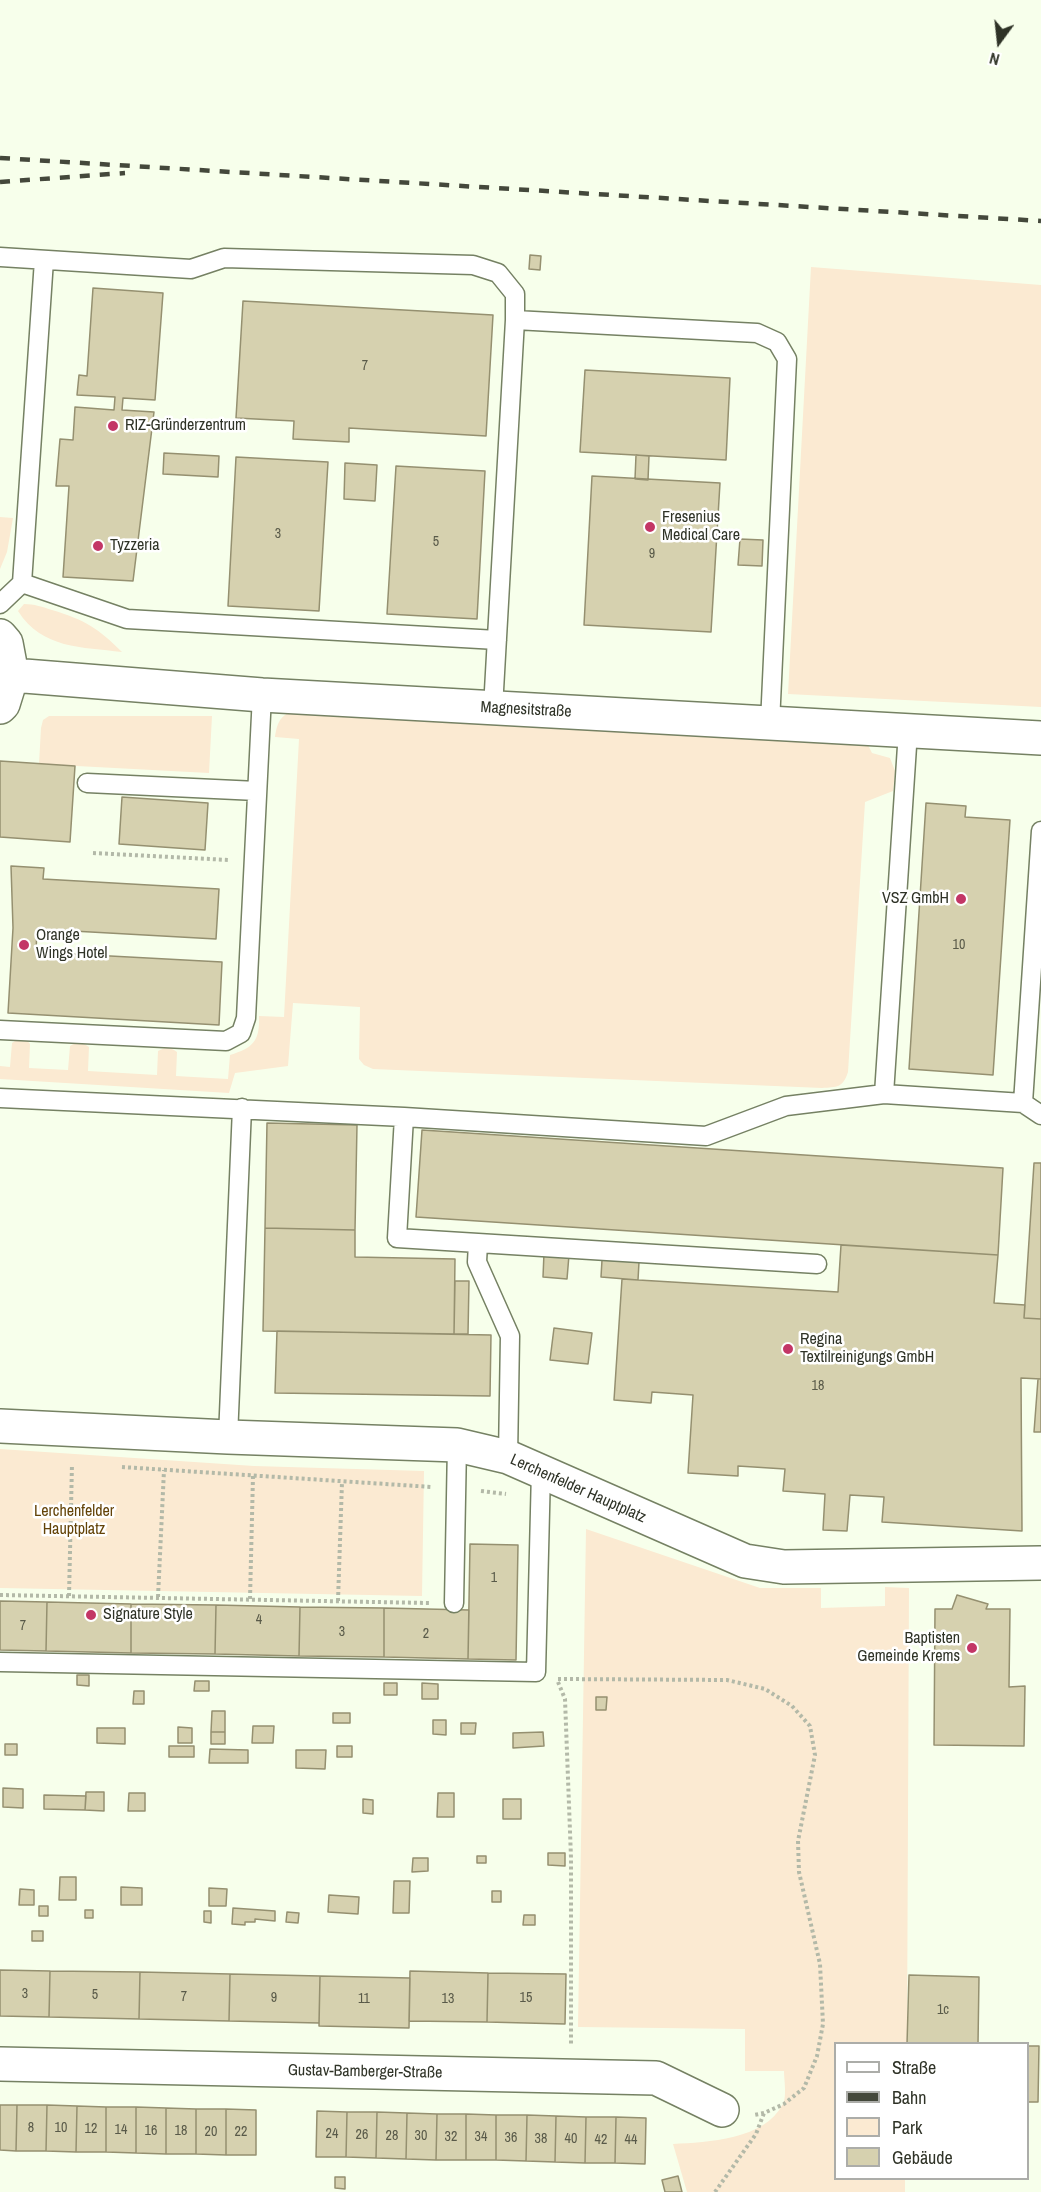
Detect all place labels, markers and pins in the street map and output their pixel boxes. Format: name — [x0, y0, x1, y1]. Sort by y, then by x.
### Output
place label: RIZ-Gründerzentrum — [125, 416, 246, 436]
marker: RIZ-Gründerzentrum — [106, 419, 120, 433]
place label: Fresenius Medical Care — [662, 508, 740, 546]
marker: Fresenius Medical Care — [643, 520, 657, 534]
place label: Tyzzeria — [110, 536, 160, 556]
marker: Tyzzeria — [91, 539, 105, 553]
place label: VSZ GmbH — [882, 889, 949, 909]
marker: VSZ GmbH — [954, 892, 968, 906]
place label: Orange Wings Hotel — [36, 926, 107, 964]
marker: Orange Wings Hotel — [17, 938, 31, 952]
place label: Regina Textilreinigungs GmbH — [800, 1330, 934, 1368]
marker: Regina Textilreinigungs GmbH — [781, 1342, 795, 1356]
place label: Signature Style — [103, 1605, 193, 1625]
marker: Signature Style — [84, 1608, 98, 1622]
place label: Baptisten Gemeinde Krems — [857, 1629, 960, 1667]
marker: Baptisten Gemeinde Krems — [965, 1641, 979, 1655]

